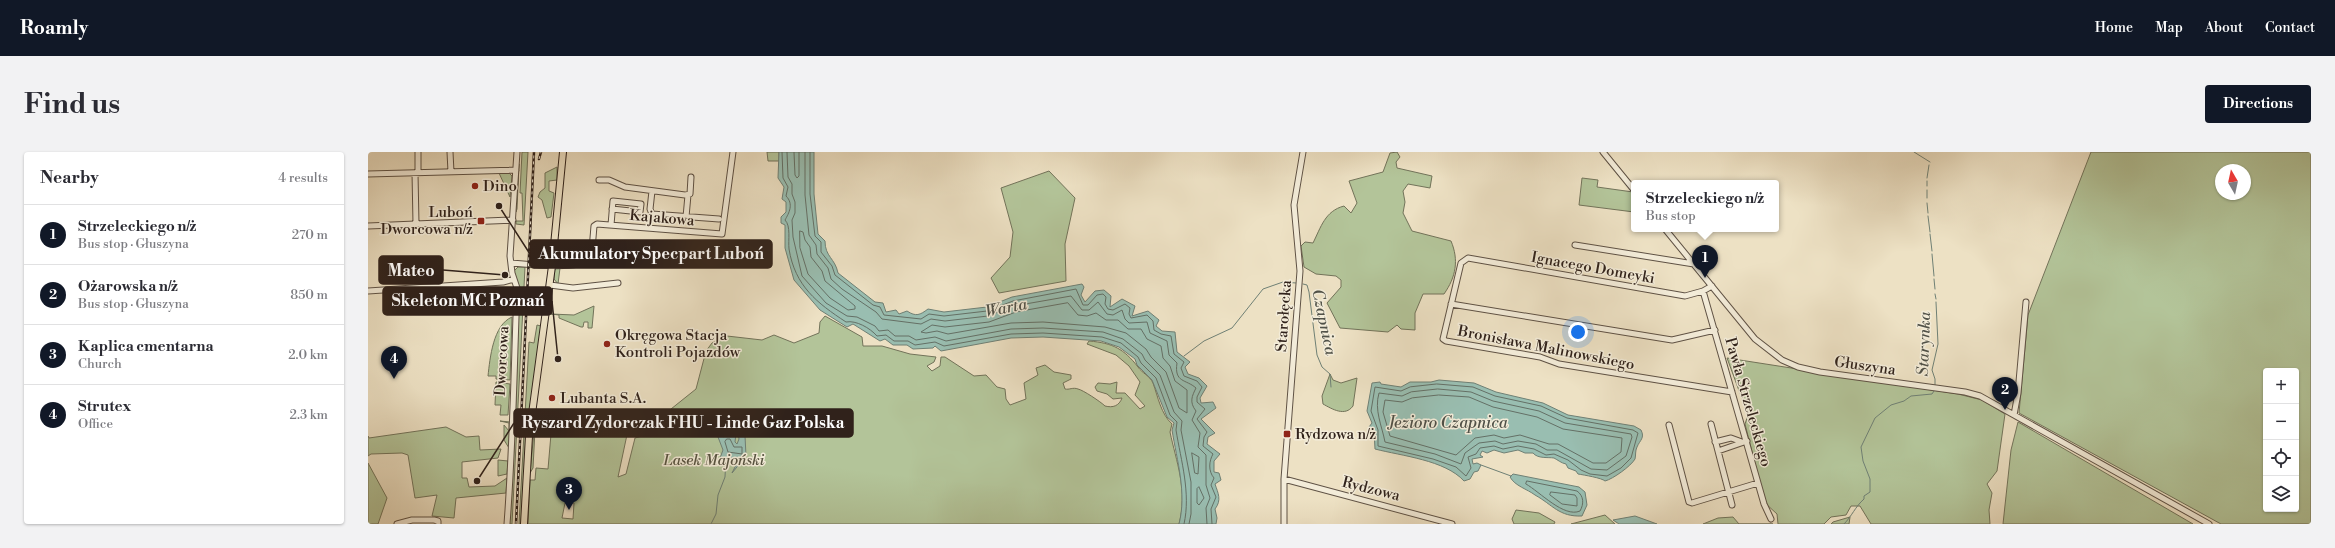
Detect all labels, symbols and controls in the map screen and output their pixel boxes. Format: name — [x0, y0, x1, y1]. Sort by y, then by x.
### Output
text: Roamly — [20, 16, 88, 40]
text: Home — [2095, 19, 2133, 37]
text: Map — [2155, 19, 2183, 37]
text: About — [2205, 19, 2243, 37]
text: Contact — [2265, 19, 2315, 37]
button: Directions — [2205, 85, 2311, 123]
text: Find us — [24, 87, 120, 122]
north arrow — [2215, 164, 2251, 200]
text: Nearby — [40, 167, 99, 189]
text: 4 results — [278, 170, 328, 186]
place label: Dino — [483, 177, 517, 196]
popup — [1631, 180, 1779, 232]
marker: Dino — [470, 181, 480, 191]
text: Strzeleckiego n/ż — [1646, 189, 1764, 208]
place label: Luboń Dworcowa n/ż — [381, 203, 473, 239]
street label: Kajakowa — [629, 206, 696, 230]
text: Bus stop — [1646, 208, 1696, 224]
marker: Luboń Dworcowa n/ż — [476, 216, 486, 226]
text: Strzeleckiego n/ż — [78, 217, 197, 236]
text: 1 — [50, 227, 56, 243]
text: 270 m — [292, 227, 328, 243]
text: Bus stop · Głuszyna — [78, 236, 189, 252]
callout: Akumulatory Specpart Luboń — [530, 240, 772, 268]
text: Akumulatory Specpart Luboń — [537, 244, 764, 264]
pin: 1 — [1692, 245, 1718, 278]
street label: Ignacego Domeyki — [1530, 248, 1656, 288]
callout: Mateo — [379, 256, 443, 284]
text: Mateo — [387, 261, 435, 281]
text: Ożarowska n/ż — [78, 277, 178, 296]
street label: Starołęcka — [1272, 279, 1296, 353]
text: 2 — [49, 287, 57, 303]
text: 850 m — [290, 287, 328, 303]
callout: Skeleton MC Poznań — [383, 287, 552, 315]
water label: Czapnica — [1307, 287, 1341, 357]
text: Skeleton MC Poznań — [391, 291, 545, 311]
water label: Warta — [983, 294, 1029, 322]
text: Bus stop · Głuszyna — [78, 296, 189, 312]
water label: Starynka — [1913, 311, 1935, 377]
street label: Bronisława Malinowskiego — [1455, 321, 1636, 374]
your location — [1568, 322, 1588, 342]
street label: Dworcowa — [491, 325, 513, 397]
place label: Okręgowa Stacja Kontroli Pojazdów — [615, 326, 741, 362]
street label: Pawła Strzeleckiego — [1720, 335, 1776, 469]
text: Kaplica cmentarna — [78, 337, 214, 356]
marker: Okręgowa Stacja Kontroli Pojazdów — [602, 339, 612, 349]
pin: 4 — [381, 346, 407, 379]
text: 3 — [49, 347, 57, 363]
text: 2.0 km — [288, 347, 328, 363]
street label: Głuszyna — [1833, 352, 1897, 380]
text: Church — [78, 356, 122, 372]
map controls — [2263, 368, 2299, 512]
button: + — [2263, 368, 2299, 404]
pin: 2 — [1992, 377, 2018, 410]
place label: Lubanta S.A. — [560, 389, 646, 408]
marker: Lubanta S.A. — [547, 393, 557, 403]
text: Strutex — [78, 397, 131, 416]
button: − — [2263, 404, 2299, 440]
text: 4 — [49, 407, 57, 423]
text: 2.3 km — [290, 407, 328, 423]
callout: Ryszard Zydorczak FHU - Linde Gaz Polska — [514, 409, 853, 437]
text: Ryszard Zydorczak FHU - Linde Gaz Polska — [522, 413, 845, 433]
water label: Jezioro Czapnica — [1386, 413, 1508, 433]
text: Office — [78, 416, 113, 432]
place label: Rydzowa n/ż — [1295, 425, 1376, 444]
marker: Rydzowa n/ż — [1282, 429, 1292, 439]
button: locate — [2263, 440, 2299, 476]
park label: Lasek Majoński — [662, 451, 765, 470]
street label: Rydzowa — [1340, 473, 1402, 505]
button: layers — [2263, 476, 2299, 512]
pin: 3 — [556, 477, 582, 510]

